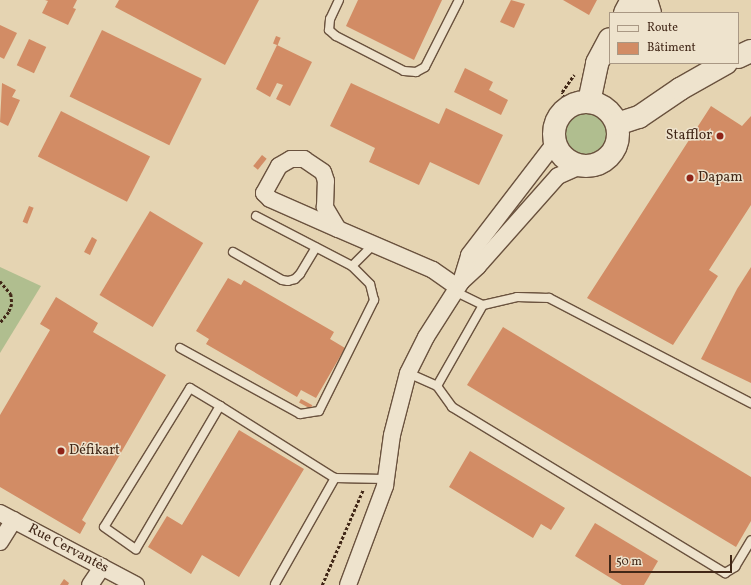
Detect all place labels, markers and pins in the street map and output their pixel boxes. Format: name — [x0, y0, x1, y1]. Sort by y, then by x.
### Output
place label: Stafflor — [666, 128, 712, 144]
marker: Stafflor — [715, 131, 725, 141]
place label: Dapam — [698, 170, 743, 186]
marker: Dapam — [685, 173, 695, 183]
place label: Défikart — [69, 443, 120, 459]
marker: Défikart — [56, 446, 66, 456]

